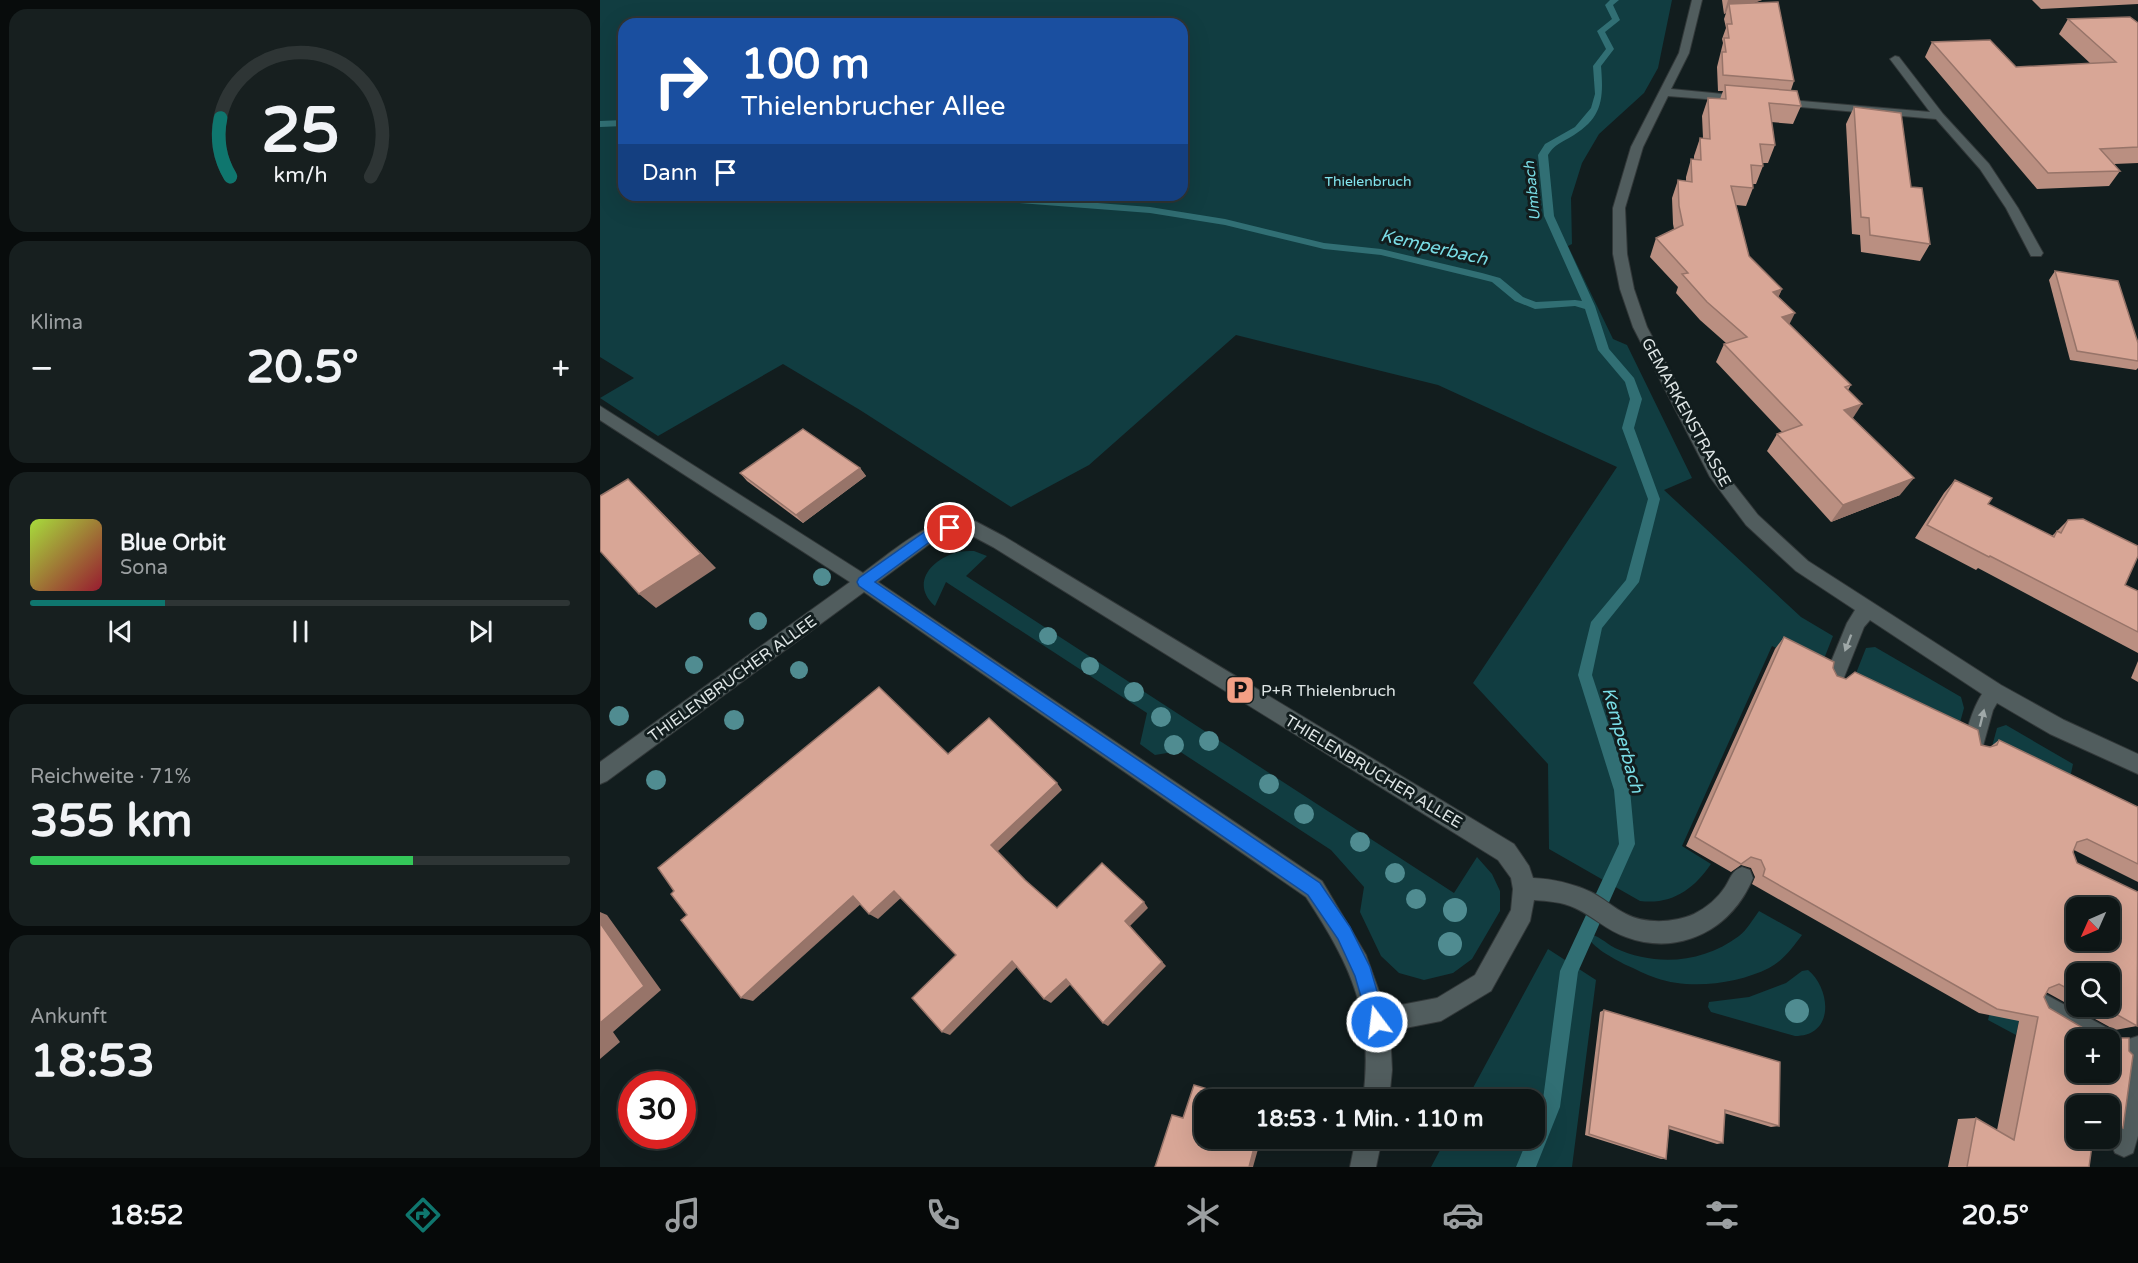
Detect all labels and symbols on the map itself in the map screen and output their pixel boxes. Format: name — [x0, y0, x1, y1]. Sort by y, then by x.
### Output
water label: Umbach — [1520, 159, 1544, 222]
park label: Thielenbruch — [1324, 173, 1412, 190]
water label: Kemperbach — [1378, 224, 1491, 270]
street label: GEMARKENSTRASSE — [1637, 335, 1735, 490]
pin — [924, 502, 975, 553]
street label: THIELENBRUCHER ALLEE — [645, 611, 821, 747]
one-way arrow — [1843, 634, 1852, 652]
parking icon: P+R Thielenbruch — [1224, 674, 1256, 706]
place label: P+R Thielenbruch — [1261, 681, 1396, 701]
water label: Kemperbach — [1597, 684, 1649, 797]
one-way arrow — [1977, 709, 1987, 727]
street label: THIELENBRUCHER ALLEE — [1281, 711, 1466, 833]
north arrow — [2066, 897, 2120, 951]
position arrow — [1345, 990, 1409, 1054]
speed limit sign: 30 — [618, 1071, 696, 1149]

